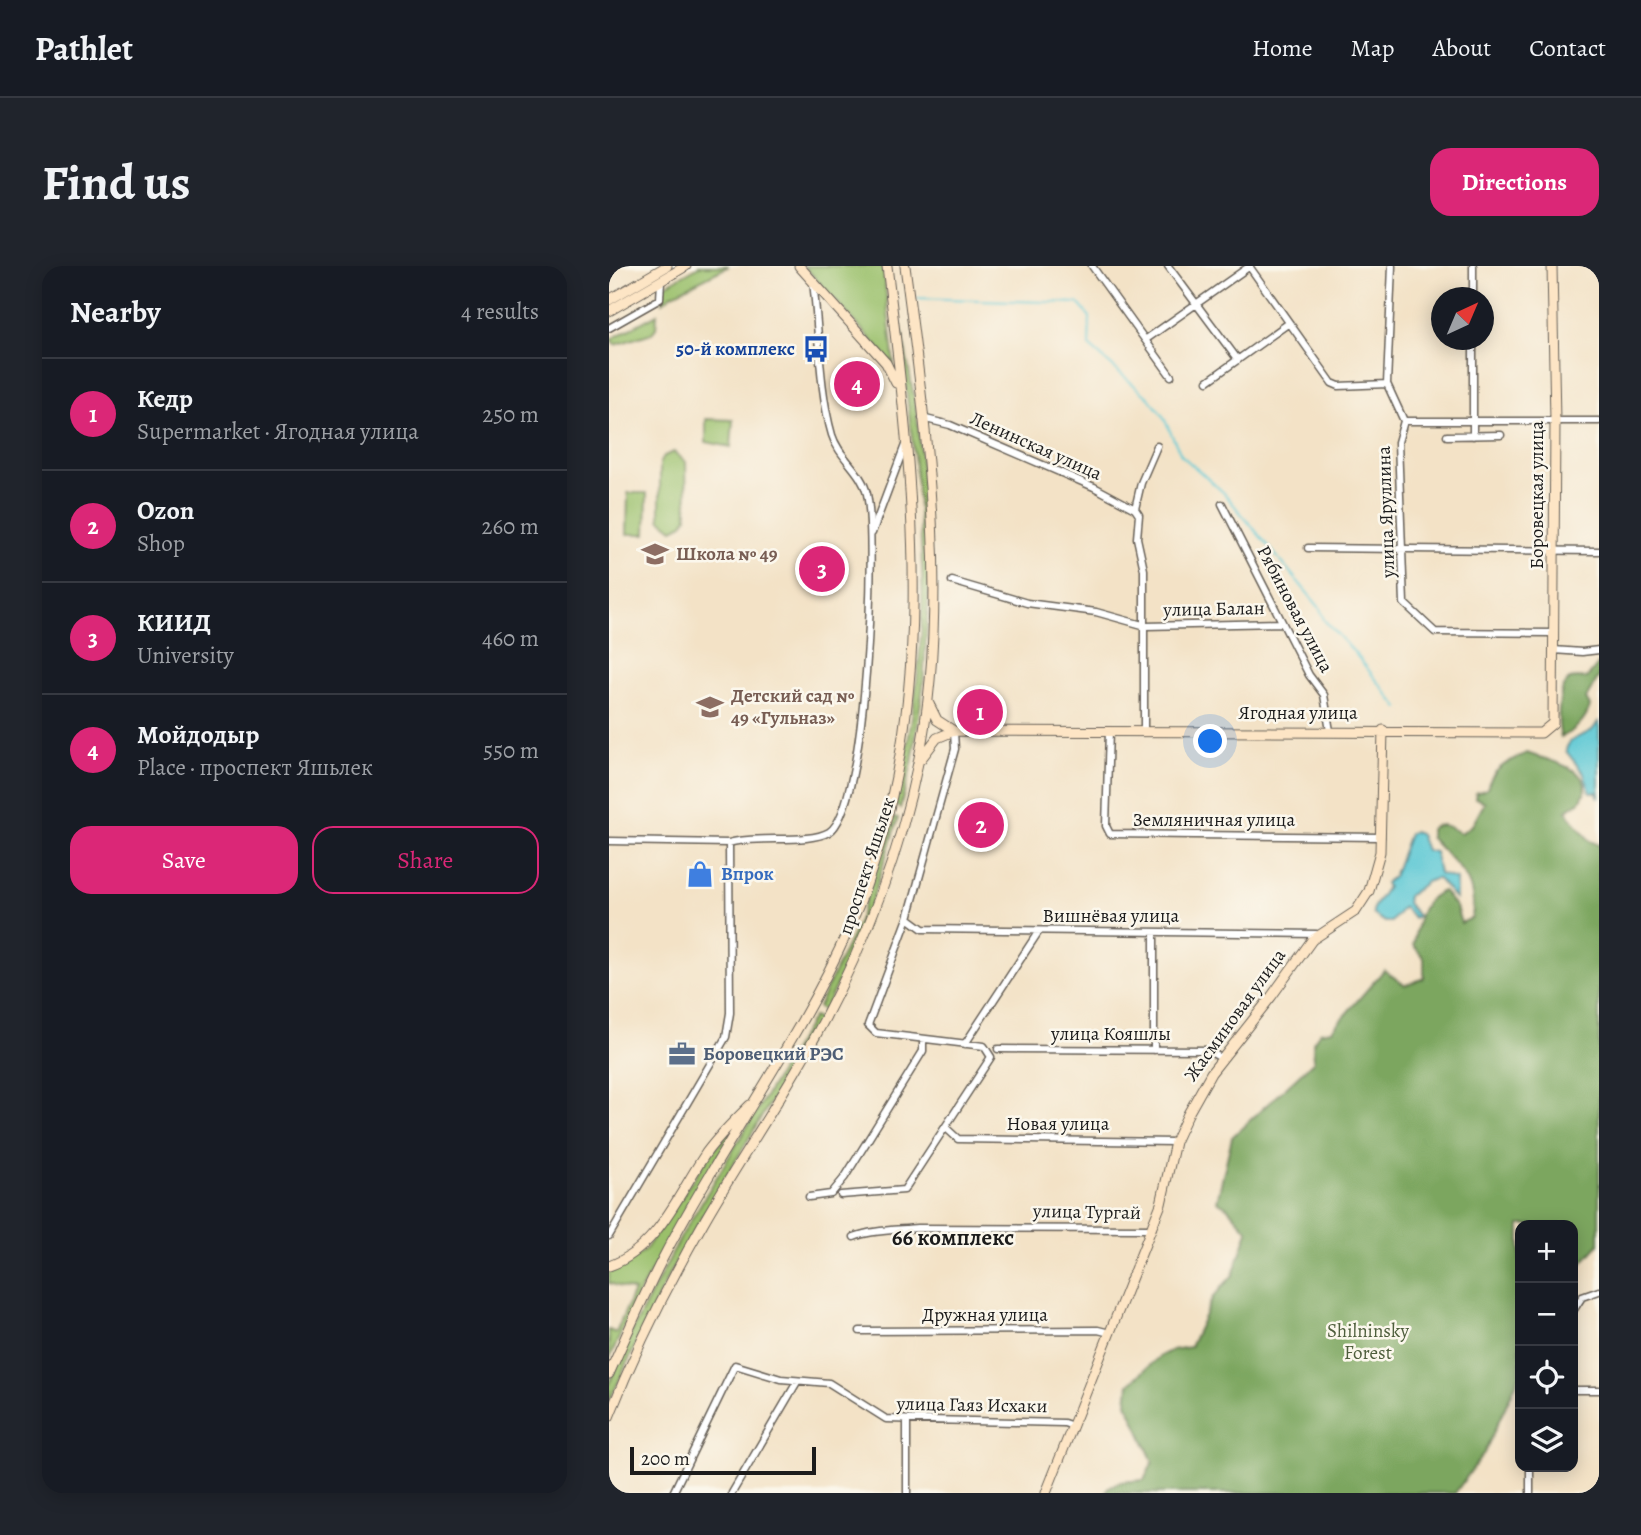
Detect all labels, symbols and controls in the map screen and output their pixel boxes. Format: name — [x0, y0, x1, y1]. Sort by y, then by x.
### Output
text: Pathlet — [35, 26, 133, 71]
text: Home — [1252, 32, 1313, 64]
text: Map — [1351, 32, 1395, 64]
text: About — [1433, 32, 1491, 64]
text: Contact — [1529, 32, 1606, 64]
button: Directions — [1430, 148, 1599, 216]
text: Find us — [42, 149, 190, 216]
north arrow — [1431, 287, 1494, 350]
text: Nearby — [70, 292, 161, 332]
text: 4 results — [461, 296, 539, 327]
bus stop icon: 50-й комплекс — [801, 334, 831, 364]
place label: 50-й комплекс — [676, 336, 795, 362]
pin: 4 — [834, 358, 880, 410]
text: Кедр — [137, 381, 193, 416]
text: 1 — [89, 399, 97, 430]
text: 250 m — [482, 399, 539, 430]
street label: Ленинская улица — [966, 405, 1106, 487]
text: Supermarket · Ягодная улица — [137, 416, 419, 447]
street label: Боровецкая улица — [1524, 421, 1550, 569]
street label: улица Яруллина — [1371, 445, 1401, 579]
text: Ozon — [137, 493, 195, 528]
text: 2 — [87, 511, 99, 542]
text: 260 m — [481, 511, 539, 542]
text: Shop — [137, 528, 185, 559]
school or university icon: Школа № 49 — [640, 539, 670, 569]
place label: Школа № 49 — [676, 541, 778, 567]
street label: Рябиновая улица — [1251, 541, 1340, 677]
pin: 3 — [799, 543, 845, 595]
street label: улица Балан — [1162, 595, 1265, 623]
text: КИИД — [137, 605, 211, 640]
text: 3 — [88, 623, 98, 654]
text: 460 m — [482, 623, 539, 654]
text: University — [137, 640, 234, 671]
place label: Детский сад № 49 «Гульназ» — [731, 683, 855, 731]
pin: 1 — [957, 686, 1003, 738]
school or university icon: Детский сад № 49 «Гульназ» — [695, 692, 725, 722]
street label: Ягодная улица — [1238, 700, 1358, 726]
text: Мойдодыр — [137, 717, 259, 752]
your location — [1193, 724, 1227, 758]
text: 4 — [88, 735, 98, 766]
text: 550 m — [483, 735, 539, 766]
text: Place · проспект Яшьлек — [137, 752, 373, 783]
street label: проспект Яшьлек — [832, 794, 902, 938]
pin: 2 — [958, 799, 1004, 851]
street label: Земляничная улица — [1133, 807, 1295, 833]
button: Save — [70, 826, 298, 894]
button: Share — [312, 826, 539, 894]
shop icon: Впрок — [685, 859, 715, 889]
place label: Впрок — [721, 861, 774, 887]
street label: Вишнёвая улица — [1043, 903, 1180, 929]
street label: Жасминовая улица — [1178, 943, 1292, 1087]
street label: улица Кояшлы — [1050, 1021, 1171, 1047]
office icon: Боровецкий РЭС — [667, 1039, 697, 1069]
place label: Боровецкий РЭС — [703, 1041, 844, 1067]
street label: Новая улица — [1007, 1111, 1110, 1137]
street label: улица Тургай — [1032, 1198, 1141, 1226]
map controls — [1515, 1220, 1578, 1472]
button: + — [1515, 1220, 1578, 1283]
district label: 66 комплекс — [892, 1222, 1014, 1253]
button: − — [1515, 1283, 1578, 1346]
street label: Дружная улица — [922, 1302, 1048, 1328]
park label: Shilninsky Forest — [1327, 1318, 1409, 1366]
button: locate — [1515, 1346, 1578, 1409]
street label: улица Гаяз Исхаки — [895, 1391, 1048, 1419]
button: layers — [1515, 1409, 1578, 1472]
scale bar — [630, 1444, 815, 1476]
text: 200 m — [641, 1446, 690, 1472]

